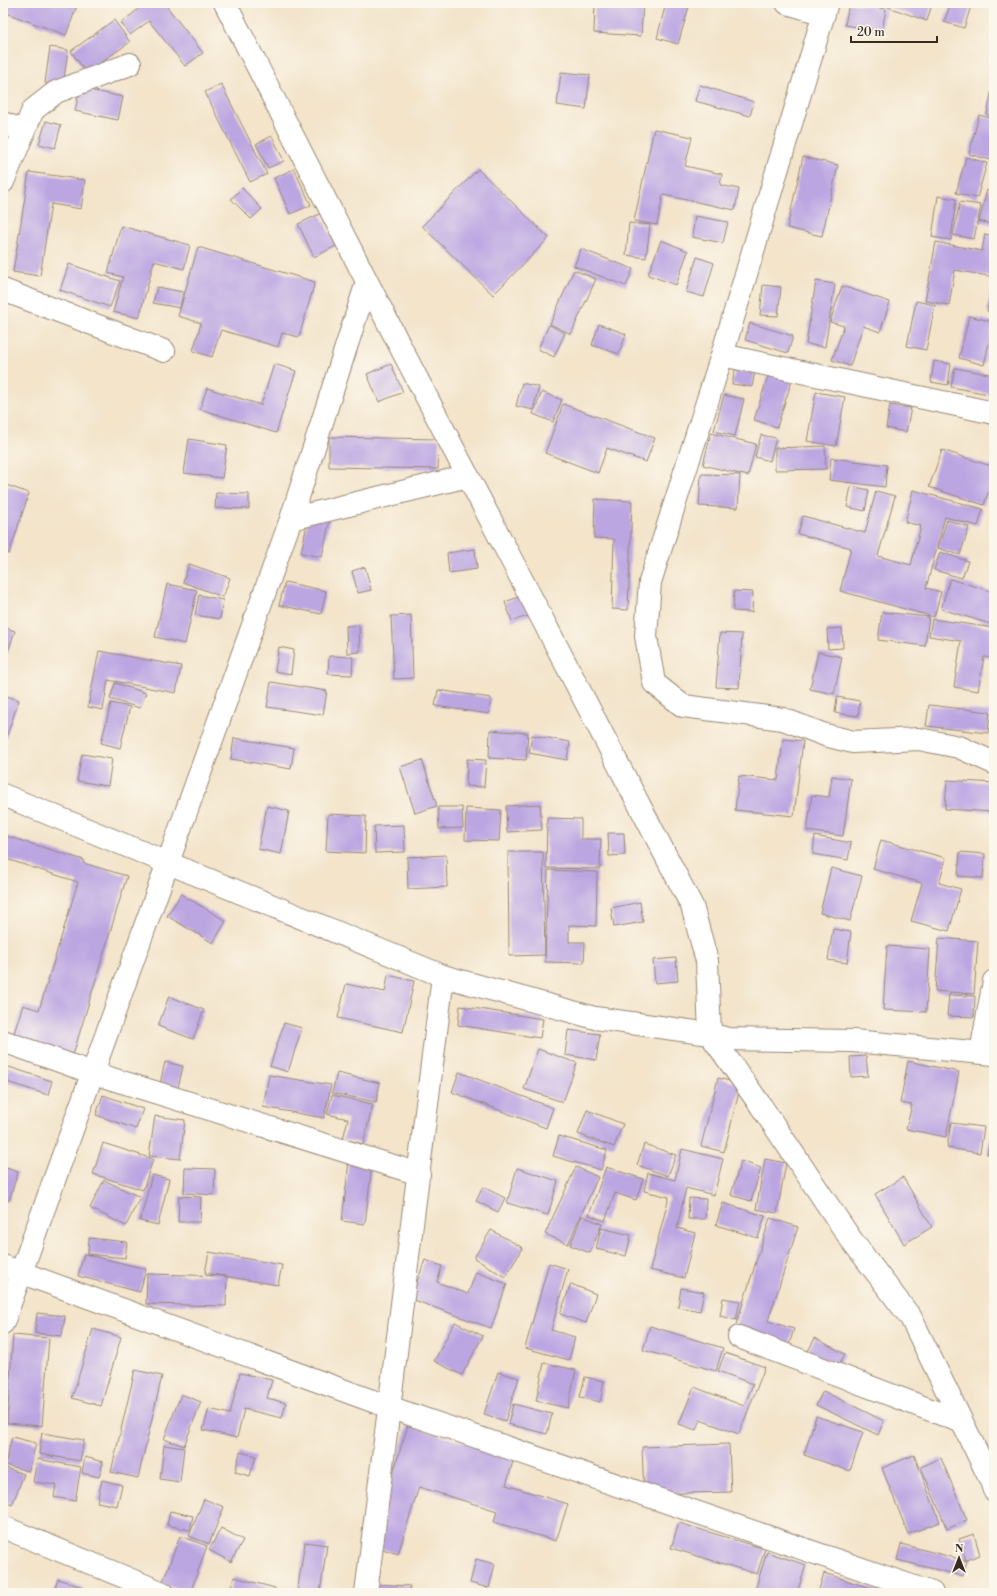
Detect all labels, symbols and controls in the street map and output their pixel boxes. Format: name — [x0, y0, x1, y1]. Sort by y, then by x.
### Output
scale bar — [851, 18, 937, 44]
text: 20 m — [857, 25, 885, 40]
north arrow — [939, 1538, 979, 1578]
text: N — [955, 1542, 964, 1556]

